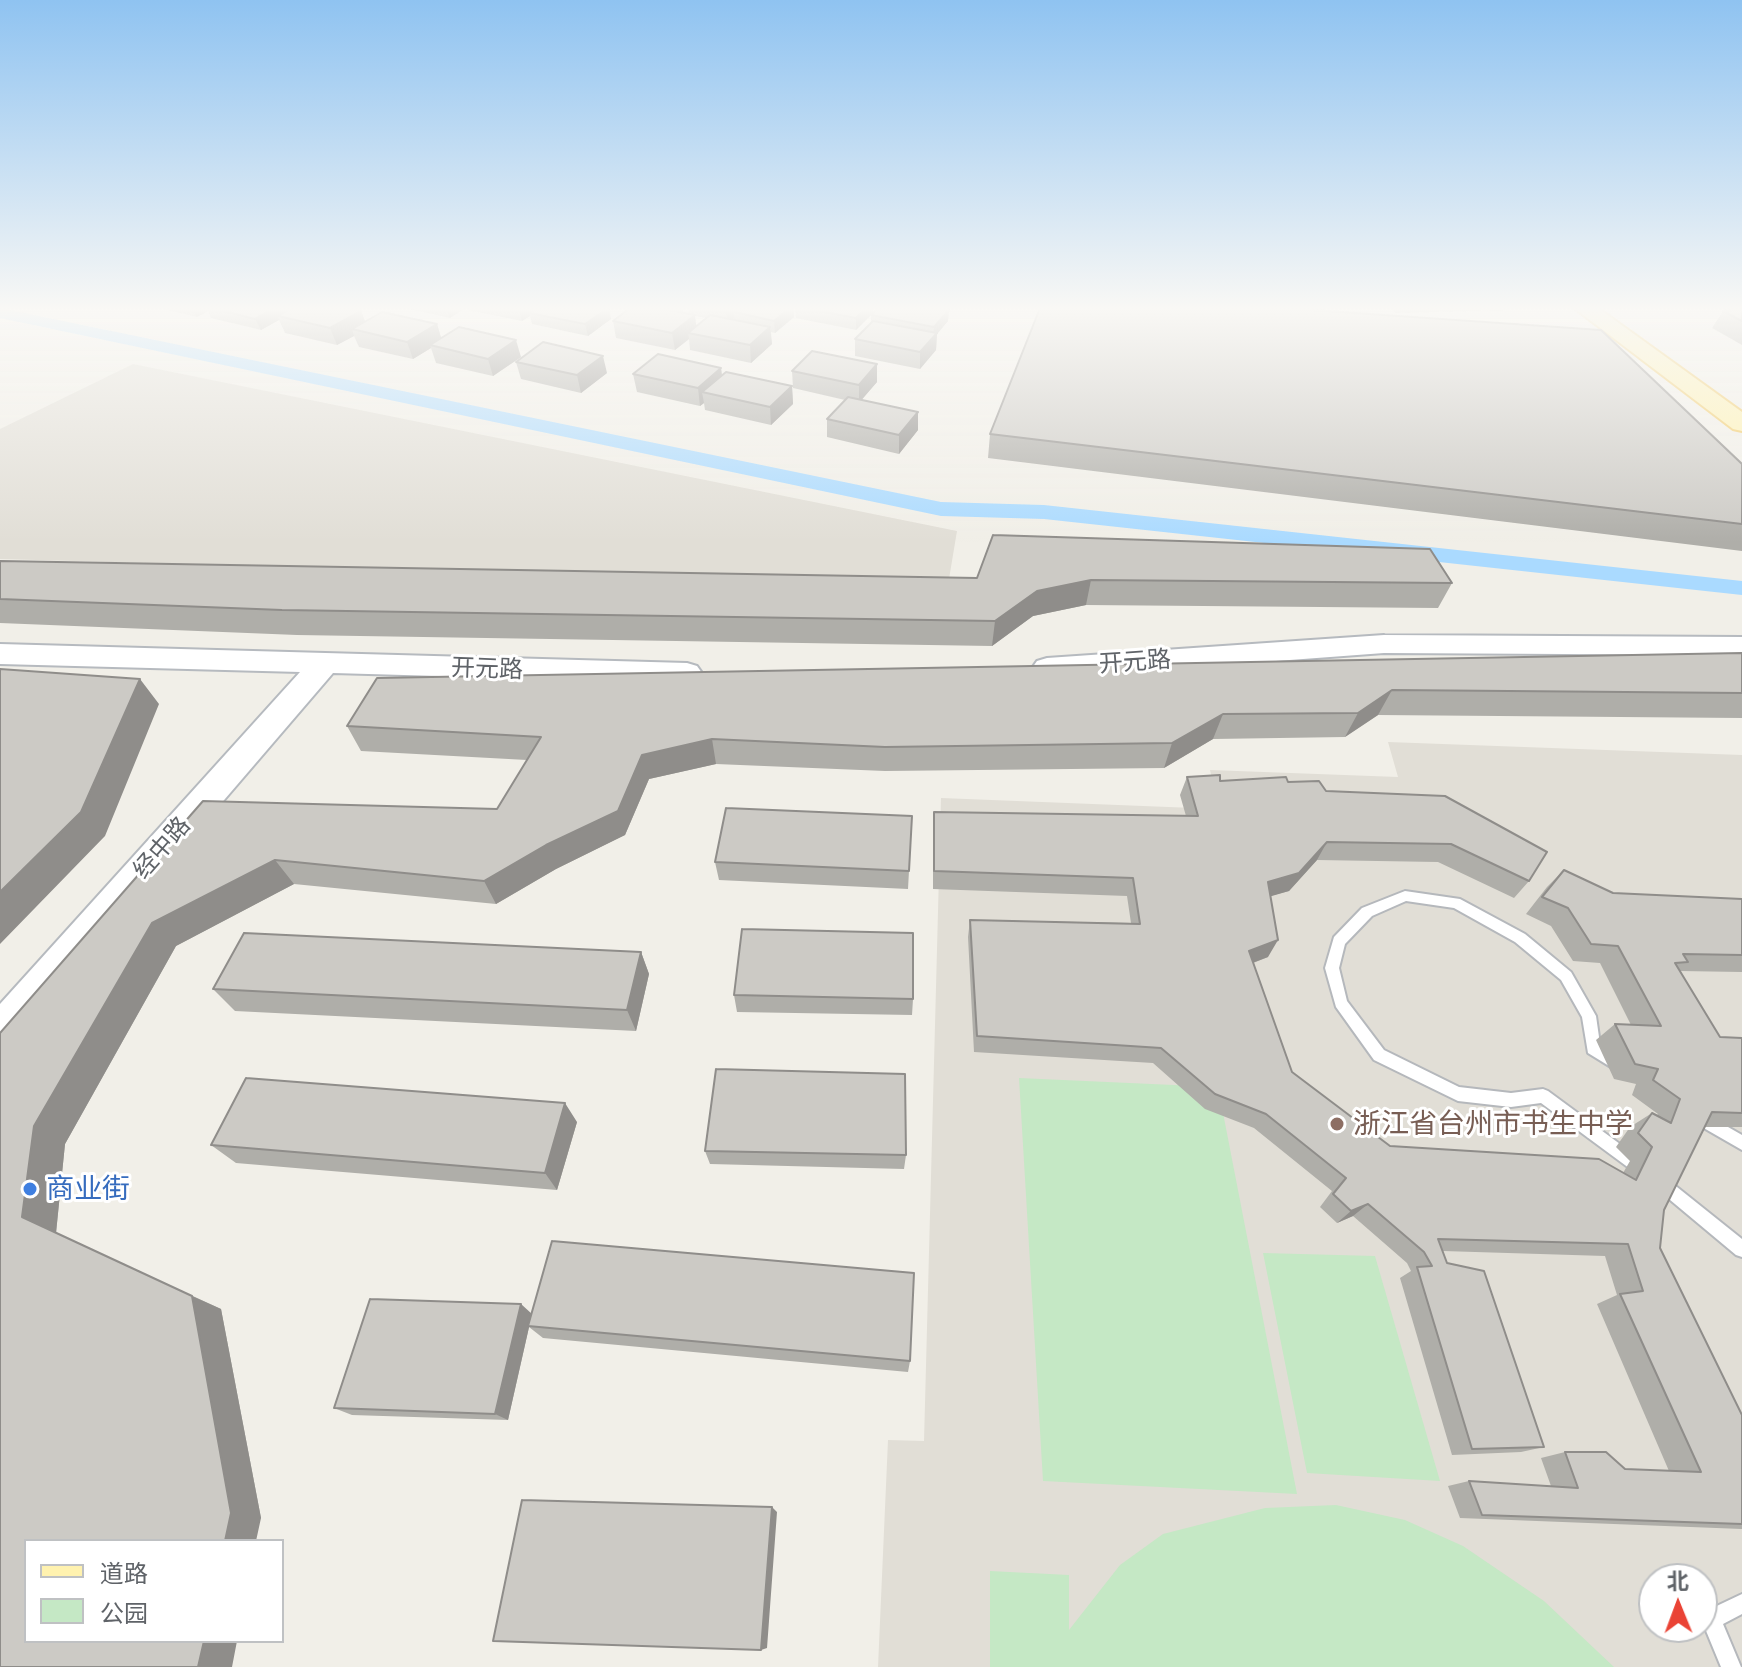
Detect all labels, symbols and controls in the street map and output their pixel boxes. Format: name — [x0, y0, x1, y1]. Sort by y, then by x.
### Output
street label: 开元路 — [1098, 645, 1172, 679]
street label: 开元路 — [451, 653, 523, 685]
street label: 经中路 — [128, 811, 196, 885]
place label: 浙江省台州市书生中学 — [1353, 1107, 1633, 1141]
marker: 浙江省台州市书生中学 — [1328, 1115, 1346, 1133]
place label: 商业街 — [46, 1172, 130, 1206]
marker: 商业街 — [21, 1180, 39, 1198]
legend — [24, 1539, 284, 1643]
text: 道路 — [100, 1559, 148, 1587]
north arrow — [1638, 1563, 1718, 1643]
text: 北 — [1666, 1568, 1689, 1594]
text: 公园 — [100, 1599, 148, 1627]

